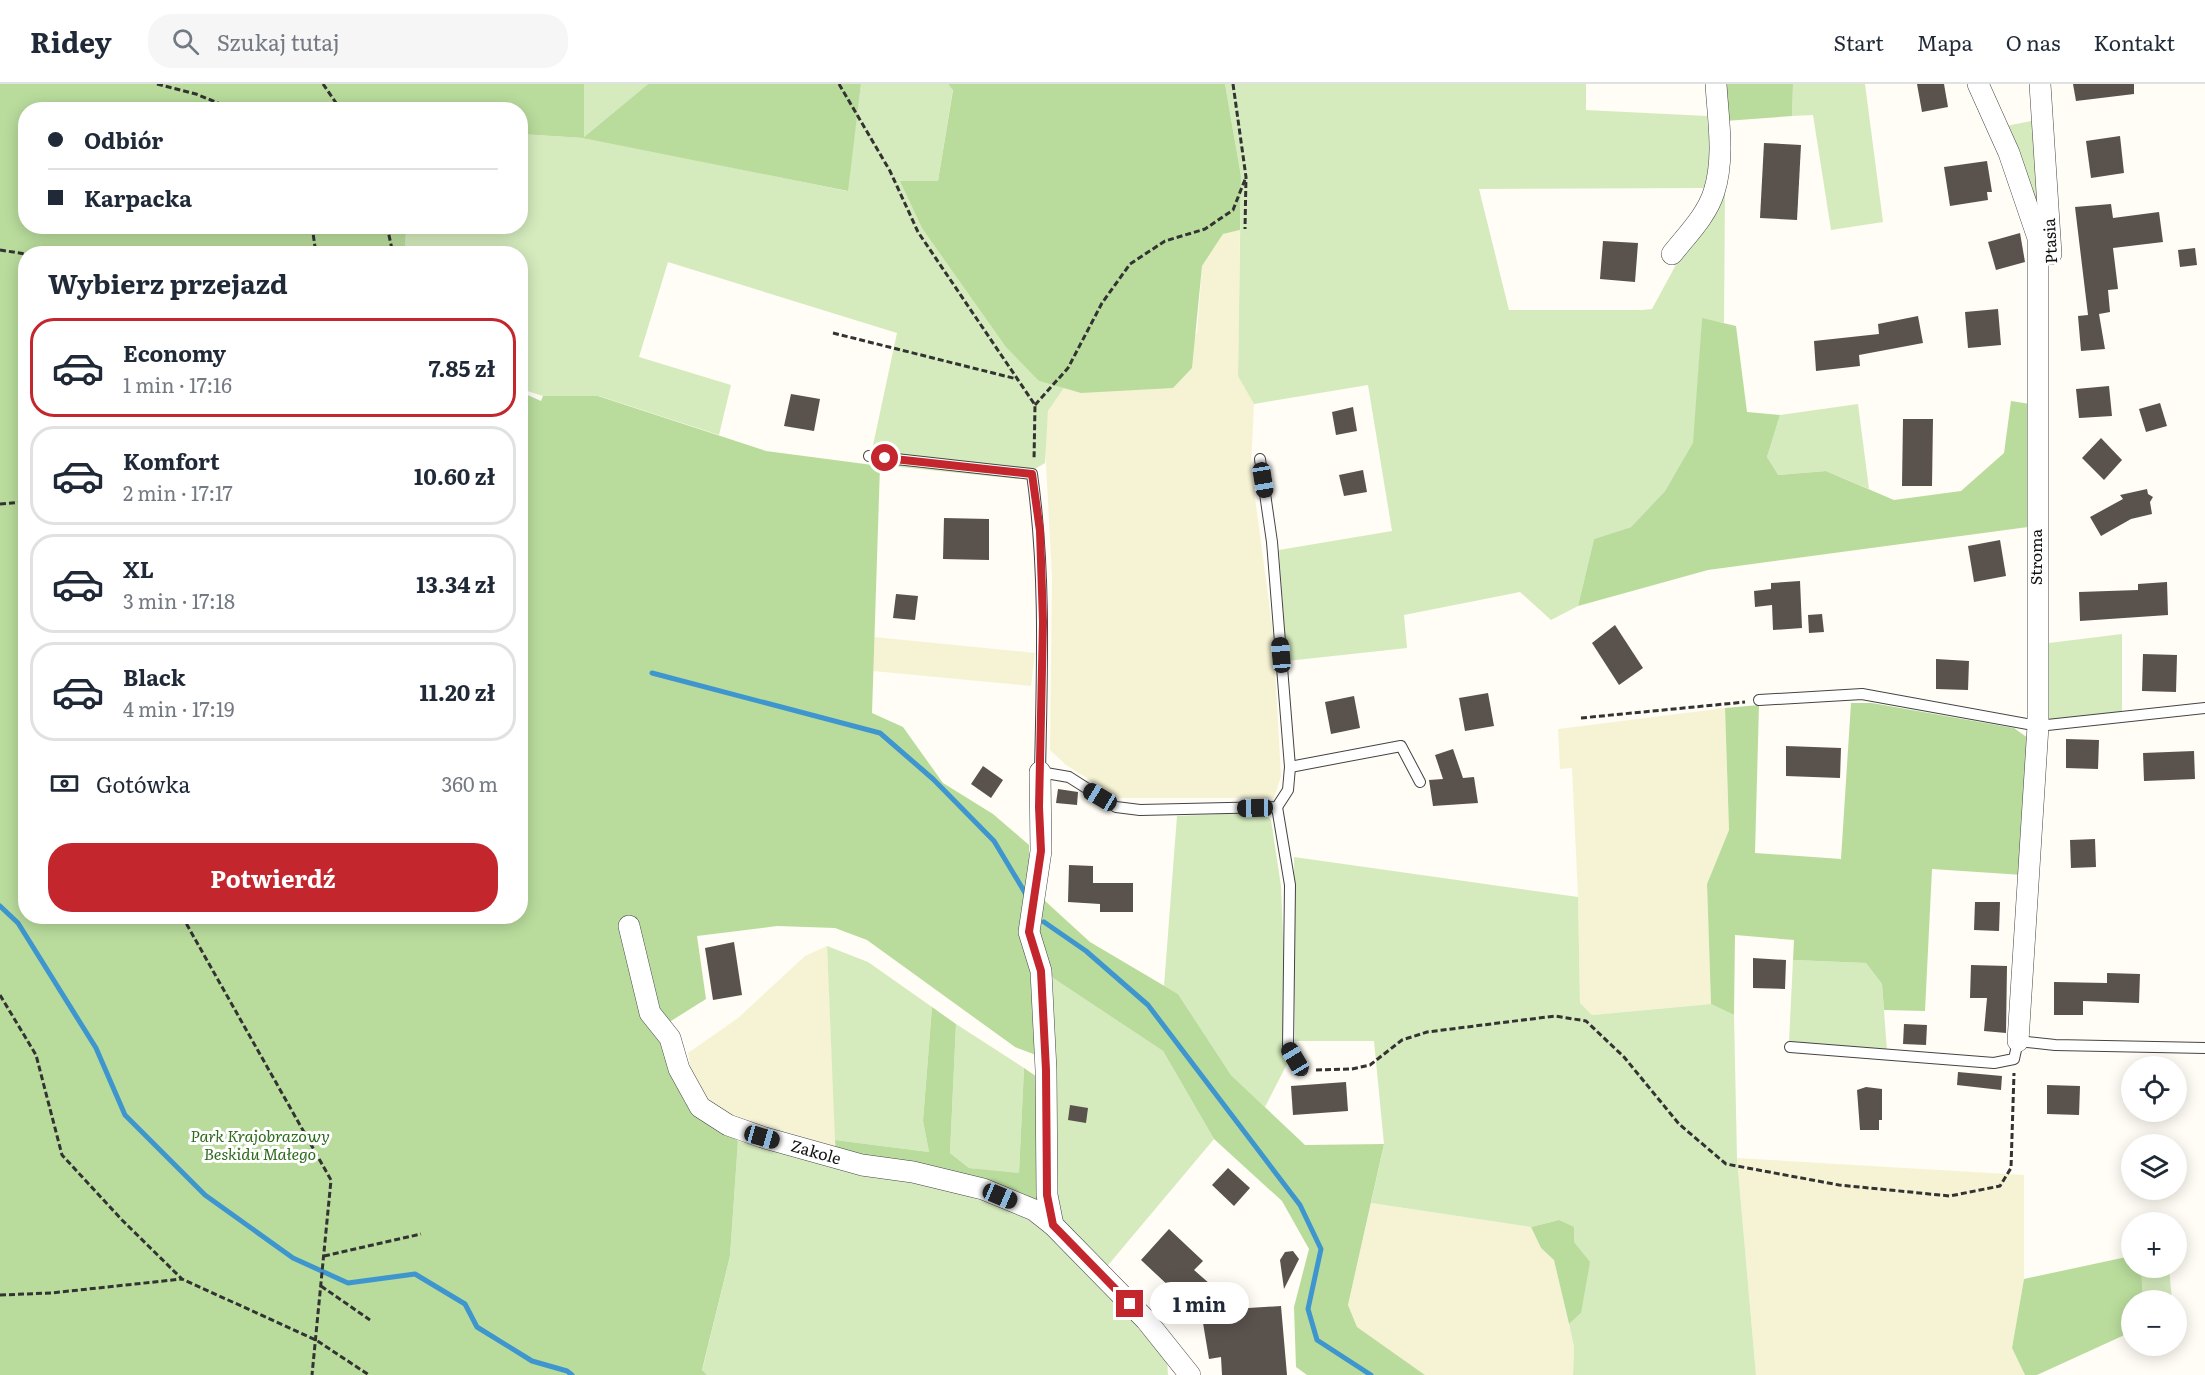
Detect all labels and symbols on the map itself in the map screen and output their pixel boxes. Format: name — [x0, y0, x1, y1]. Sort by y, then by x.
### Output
street label: Ptasia — [2036, 217, 2062, 264]
route start — [871, 444, 898, 471]
car — [1251, 461, 1275, 499]
street label: Stroma — [2023, 528, 2047, 585]
car — [1270, 636, 1292, 674]
car — [1080, 780, 1120, 814]
car — [1237, 799, 1273, 817]
car — [1278, 1039, 1312, 1079]
park label: Park Krajobrazowy Beskidu Małego — [190, 1123, 330, 1165]
car — [742, 1123, 782, 1151]
street label: Zakole — [788, 1132, 844, 1170]
car — [980, 1181, 1020, 1211]
callout: 1 min — [1151, 1283, 1250, 1325]
route end — [1116, 1290, 1143, 1317]

